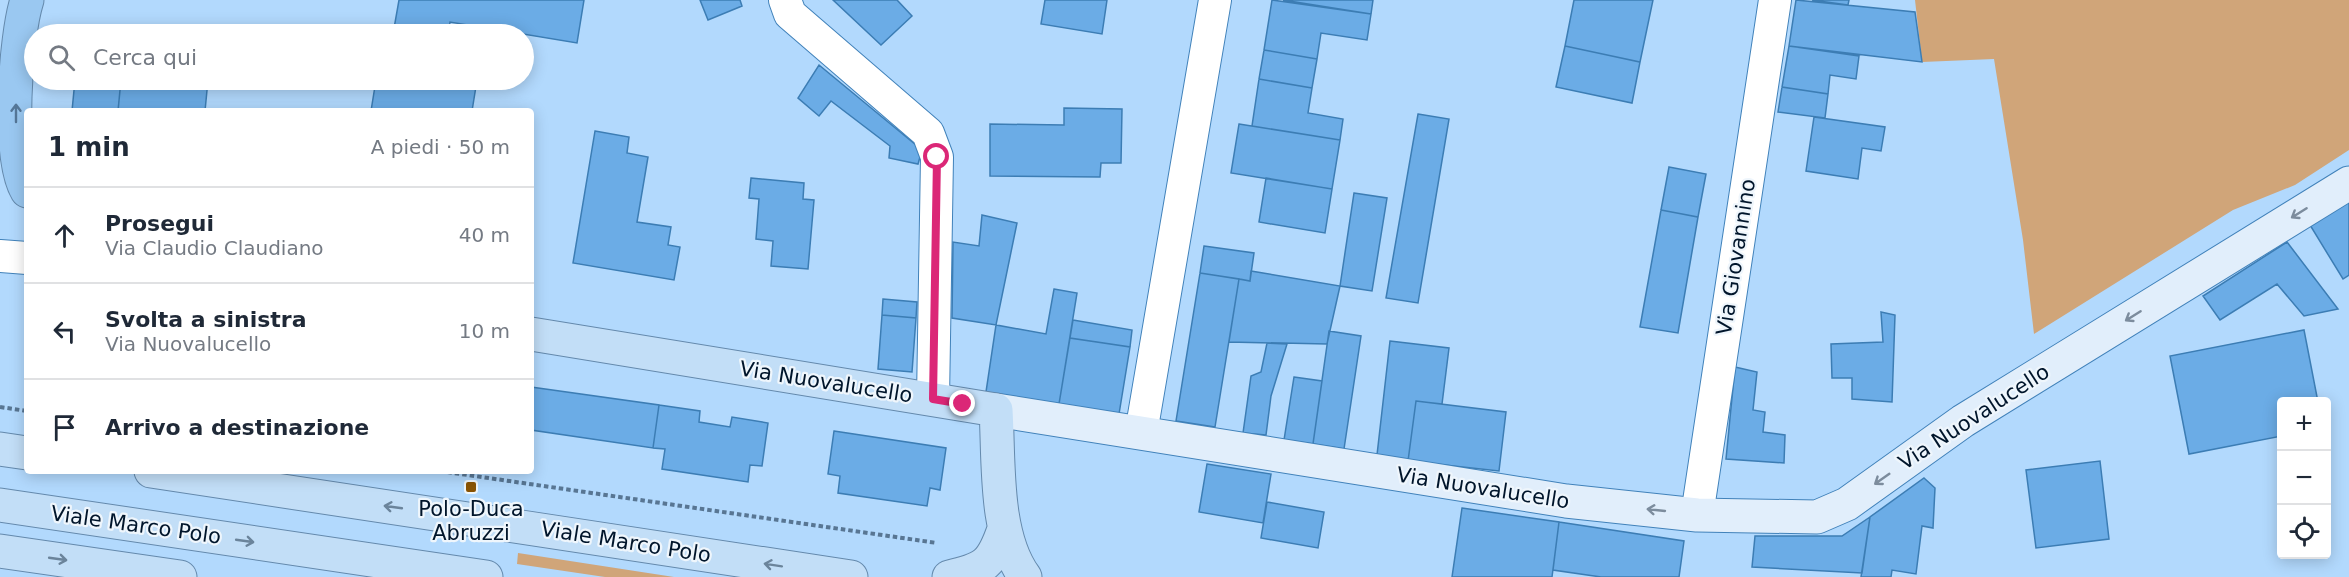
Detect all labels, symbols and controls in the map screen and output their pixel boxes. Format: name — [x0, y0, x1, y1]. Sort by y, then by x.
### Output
search box — [24, 24, 534, 90]
icon: search — [45, 41, 78, 74]
text: Cerca qui — [93, 45, 197, 70]
one-way arrow — [10, 104, 22, 123]
text: 1 min — [48, 132, 130, 162]
text: A piedi · 50 m — [371, 135, 510, 159]
route start — [923, 143, 949, 169]
street label: Via Giovannino — [1712, 177, 1760, 337]
one-way arrow — [2291, 208, 2308, 220]
text: Prosegui — [105, 211, 214, 236]
icon: ahead — [48, 219, 81, 252]
text: 40 m — [459, 223, 510, 247]
text: Via Claudio Claudiano — [105, 236, 324, 260]
text: Svolta a sinistra — [105, 307, 307, 332]
one-way arrow — [2125, 310, 2142, 322]
icon: left — [48, 315, 81, 348]
text: 10 m — [459, 319, 510, 343]
text: Via Nuovalucello — [105, 332, 271, 356]
street label: Via Nuovalucello — [738, 356, 914, 408]
street label: Via Nuovalucello — [1894, 359, 2054, 475]
route end — [949, 390, 975, 416]
map controls — [2277, 397, 2331, 559]
button: + — [2277, 397, 2331, 451]
icon: arrive — [48, 411, 81, 444]
text: Arrivo a destinazione — [105, 415, 369, 440]
button: − — [2277, 451, 2331, 505]
street label: Via Nuovalucello — [1395, 462, 1571, 514]
one-way arrow — [1874, 473, 1890, 485]
marker: Polo-Duca Abruzzi — [464, 480, 478, 494]
place label: Polo-Duca Abruzzi — [418, 497, 524, 545]
street label: Viale Marco Polo — [49, 501, 223, 549]
one-way arrow — [384, 502, 403, 513]
one-way arrow — [1646, 504, 1666, 515]
button: locate — [2277, 505, 2331, 559]
street label: Viale Marco Polo — [539, 517, 713, 567]
one-way arrow — [234, 536, 254, 547]
one-way arrow — [48, 554, 67, 565]
one-way arrow — [763, 559, 783, 570]

